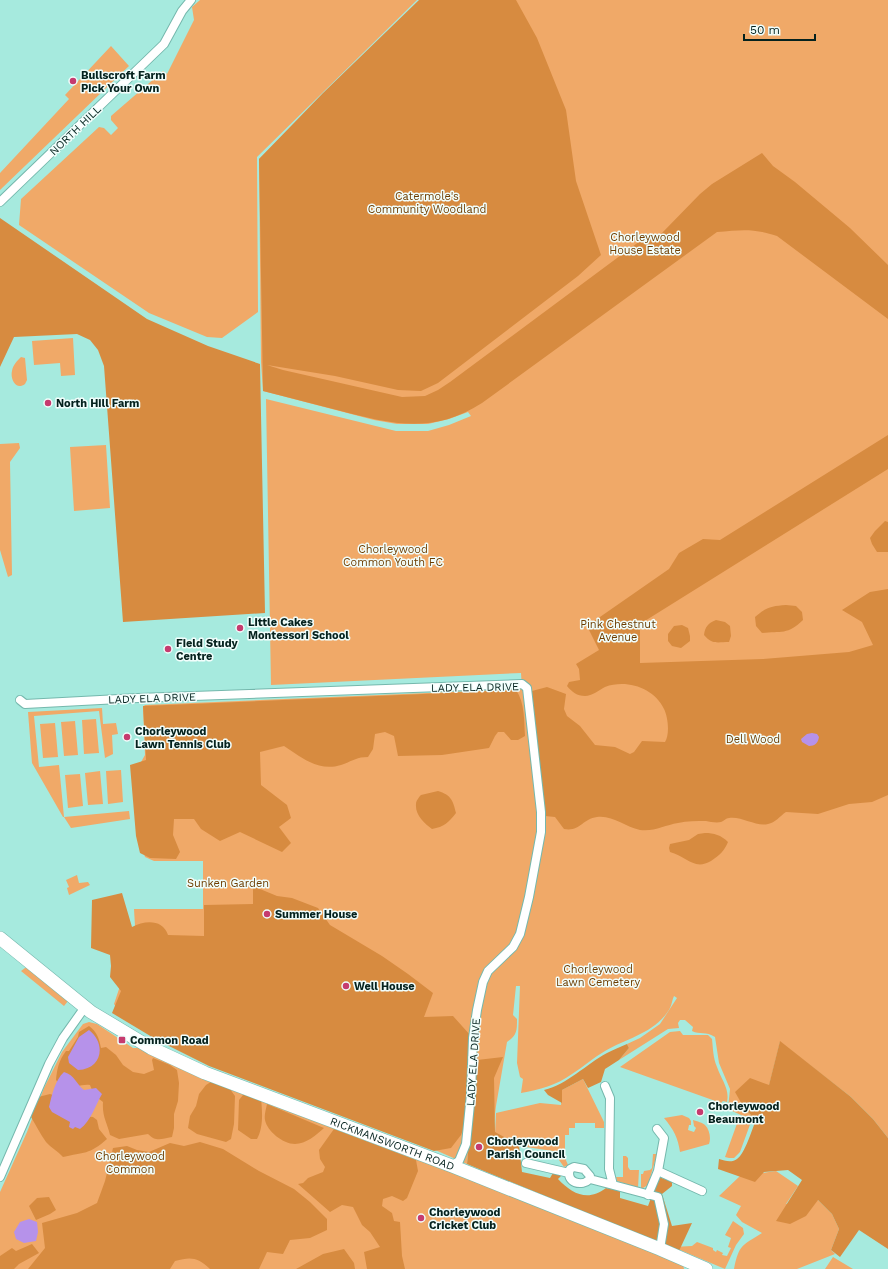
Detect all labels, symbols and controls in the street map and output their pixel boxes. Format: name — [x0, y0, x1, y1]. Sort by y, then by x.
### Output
scale bar — [744, 16, 815, 42]
text: 50 m — [750, 23, 780, 37]
place label: Bullscroft Farm Pick Your Own — [81, 69, 166, 95]
marker: Bullscroft Farm Pick Your Own — [68, 76, 78, 86]
street label: NORTH HILL — [47, 102, 104, 158]
park label: Catermole's Community Woodland — [368, 190, 486, 216]
park label: Chorleywood House Estate — [609, 231, 681, 257]
place label: North Hill Farm — [56, 397, 139, 410]
marker: North Hill Farm — [43, 398, 53, 408]
park label: Chorleywood Common Youth FC — [343, 543, 443, 569]
place label: Little Cakes Montessori School — [248, 616, 349, 642]
park label: Pink Chestnut Avenue — [580, 618, 656, 644]
marker: Little Cakes Montessori School — [235, 623, 245, 633]
place label: Field Study Centre — [176, 637, 239, 663]
marker: Field Study Centre — [163, 644, 173, 654]
street label: LADY ELA DRIVE — [431, 680, 519, 695]
street label: LADY ELA DRIVE — [108, 690, 196, 707]
place label: Chorleywood Lawn Tennis Club — [135, 725, 231, 751]
marker: Chorleywood Lawn Tennis Club — [122, 732, 132, 742]
park label: Dell Wood — [726, 733, 780, 746]
park label: Sunken Garden — [187, 877, 269, 890]
place label: Summer House — [275, 908, 357, 921]
marker: Summer House — [262, 909, 272, 919]
park label: Chorleywood Lawn Cemetery — [556, 963, 640, 989]
place label: Well House — [354, 980, 415, 993]
marker: Well House — [341, 981, 351, 991]
street label: LADY ELA DRIVE — [464, 1018, 483, 1106]
place label: Common Road — [130, 1034, 209, 1047]
marker: Common Road — [117, 1035, 127, 1045]
place label: Chorleywood Beaumont — [708, 1100, 780, 1126]
marker: Chorleywood Beaumont — [695, 1107, 705, 1117]
street label: RICKMANSWORTH ROAD — [328, 1115, 456, 1173]
place label: Chorleywood Parish Council — [487, 1135, 566, 1161]
marker: Chorleywood Parish Council — [474, 1142, 484, 1152]
park label: Chorleywood Common — [95, 1150, 165, 1176]
place label: Chorleywood Cricket Club — [429, 1206, 501, 1232]
marker: Chorleywood Cricket Club — [416, 1213, 426, 1223]

